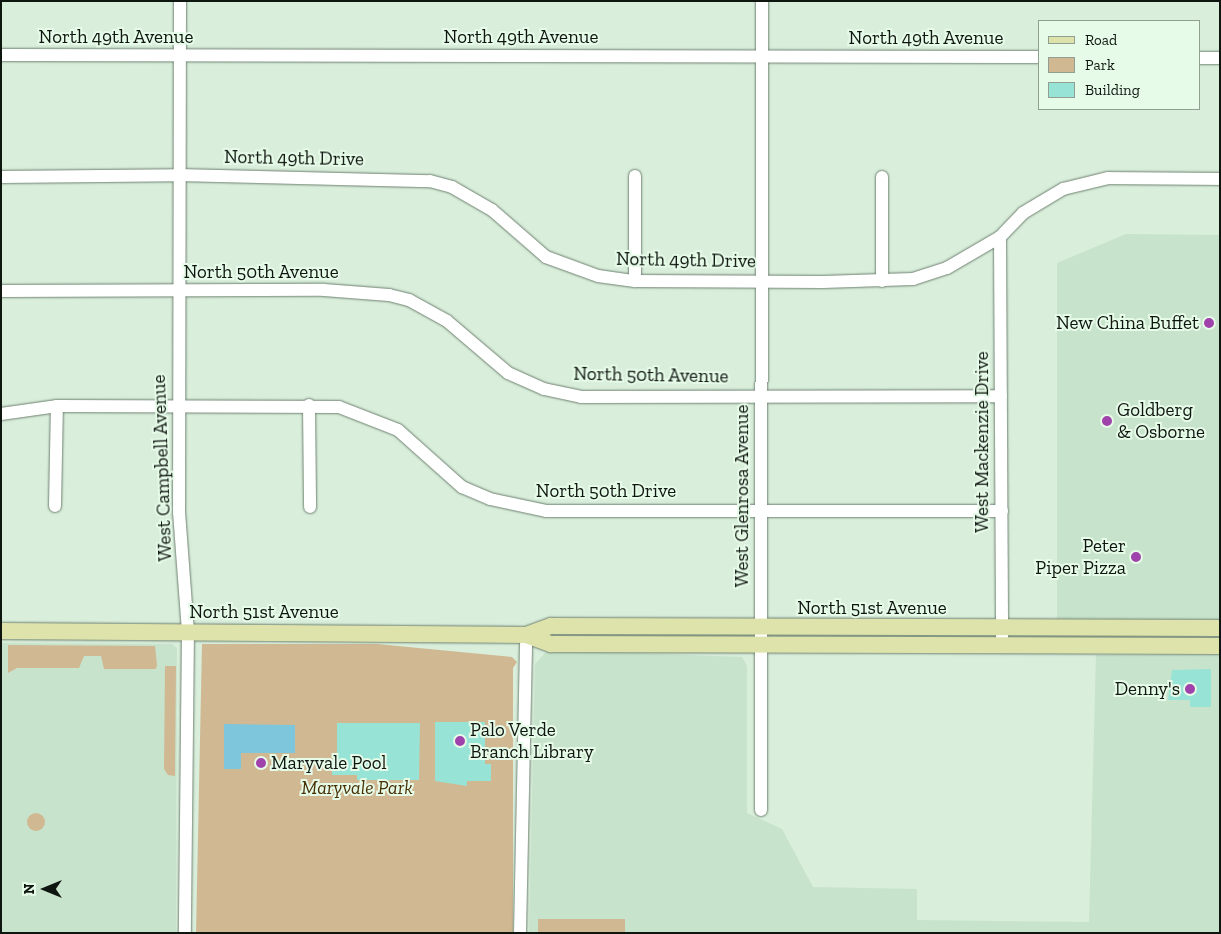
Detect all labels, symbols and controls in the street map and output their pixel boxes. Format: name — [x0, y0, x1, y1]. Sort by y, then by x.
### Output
legend — [1038, 20, 1201, 110]
street label: North 49th Avenue — [38, 26, 194, 48]
street label: North 49th Avenue — [443, 26, 599, 48]
street label: North 49th Avenue — [848, 27, 1004, 49]
text: Road — [1085, 31, 1117, 49]
text: Park — [1085, 56, 1115, 74]
text: Building — [1085, 81, 1140, 99]
street label: North 49th Drive — [224, 145, 364, 171]
street label: North 49th Drive — [616, 247, 756, 273]
street label: North 50th Avenue — [183, 261, 339, 283]
place label: New China Buffet — [1055, 312, 1199, 334]
marker: New China Buffet — [1203, 317, 1215, 329]
street label: West Mackenzie Drive — [971, 351, 993, 533]
street label: North 50th Avenue — [573, 362, 729, 388]
street label: West Campbell Avenue — [147, 374, 177, 562]
place label: Goldberg & Osborne — [1117, 399, 1205, 443]
street label: West Glenrosa Avenue — [731, 404, 753, 588]
marker: Goldberg & Osborne — [1101, 415, 1113, 427]
street label: North 50th Drive — [536, 480, 676, 502]
place label: Peter Piper Pizza — [1035, 535, 1126, 579]
marker: Peter Piper Pizza — [1130, 551, 1142, 563]
street label: North 51st Avenue — [797, 597, 947, 619]
street label: North 51st Avenue — [189, 601, 339, 623]
place label: Denny's — [1115, 678, 1180, 700]
marker: Denny's — [1184, 683, 1196, 695]
place label: Palo Verde Branch Library — [470, 719, 594, 763]
marker: Palo Verde Branch Library — [454, 735, 466, 747]
place label: Maryvale Pool — [271, 752, 387, 774]
marker: Maryvale Pool — [255, 757, 267, 769]
park label: Maryvale Park — [301, 777, 413, 799]
north arrow — [20, 864, 70, 914]
text: N — [21, 884, 38, 894]

